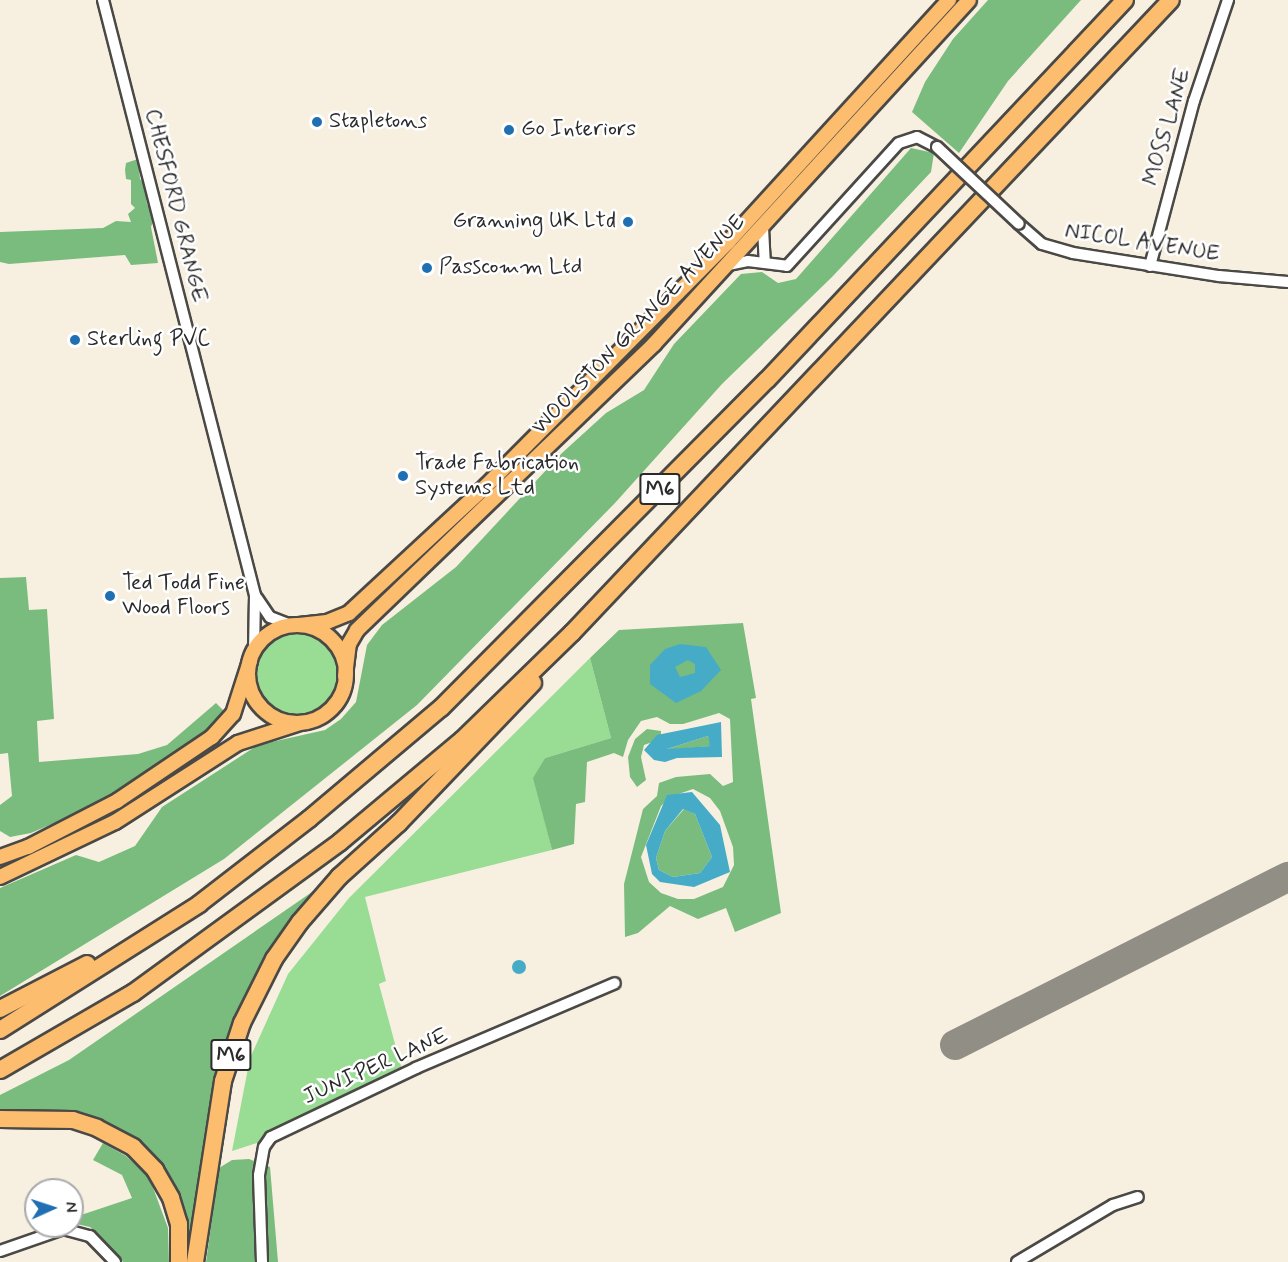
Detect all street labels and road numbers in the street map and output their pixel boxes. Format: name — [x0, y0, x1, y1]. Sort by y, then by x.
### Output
street label: MOSS LANE — [1139, 65, 1197, 189]
street label: CHESFORD GRANGE — [138, 106, 212, 306]
street label: WOOLSTON GRANGE AVENUE — [527, 210, 751, 440]
street label: NICOL AVENUE — [1062, 218, 1222, 268]
road number: M6 — [639, 471, 681, 507]
street label: JUNIPER LANE — [298, 1023, 454, 1111]
road number: M6 — [210, 1037, 252, 1073]

